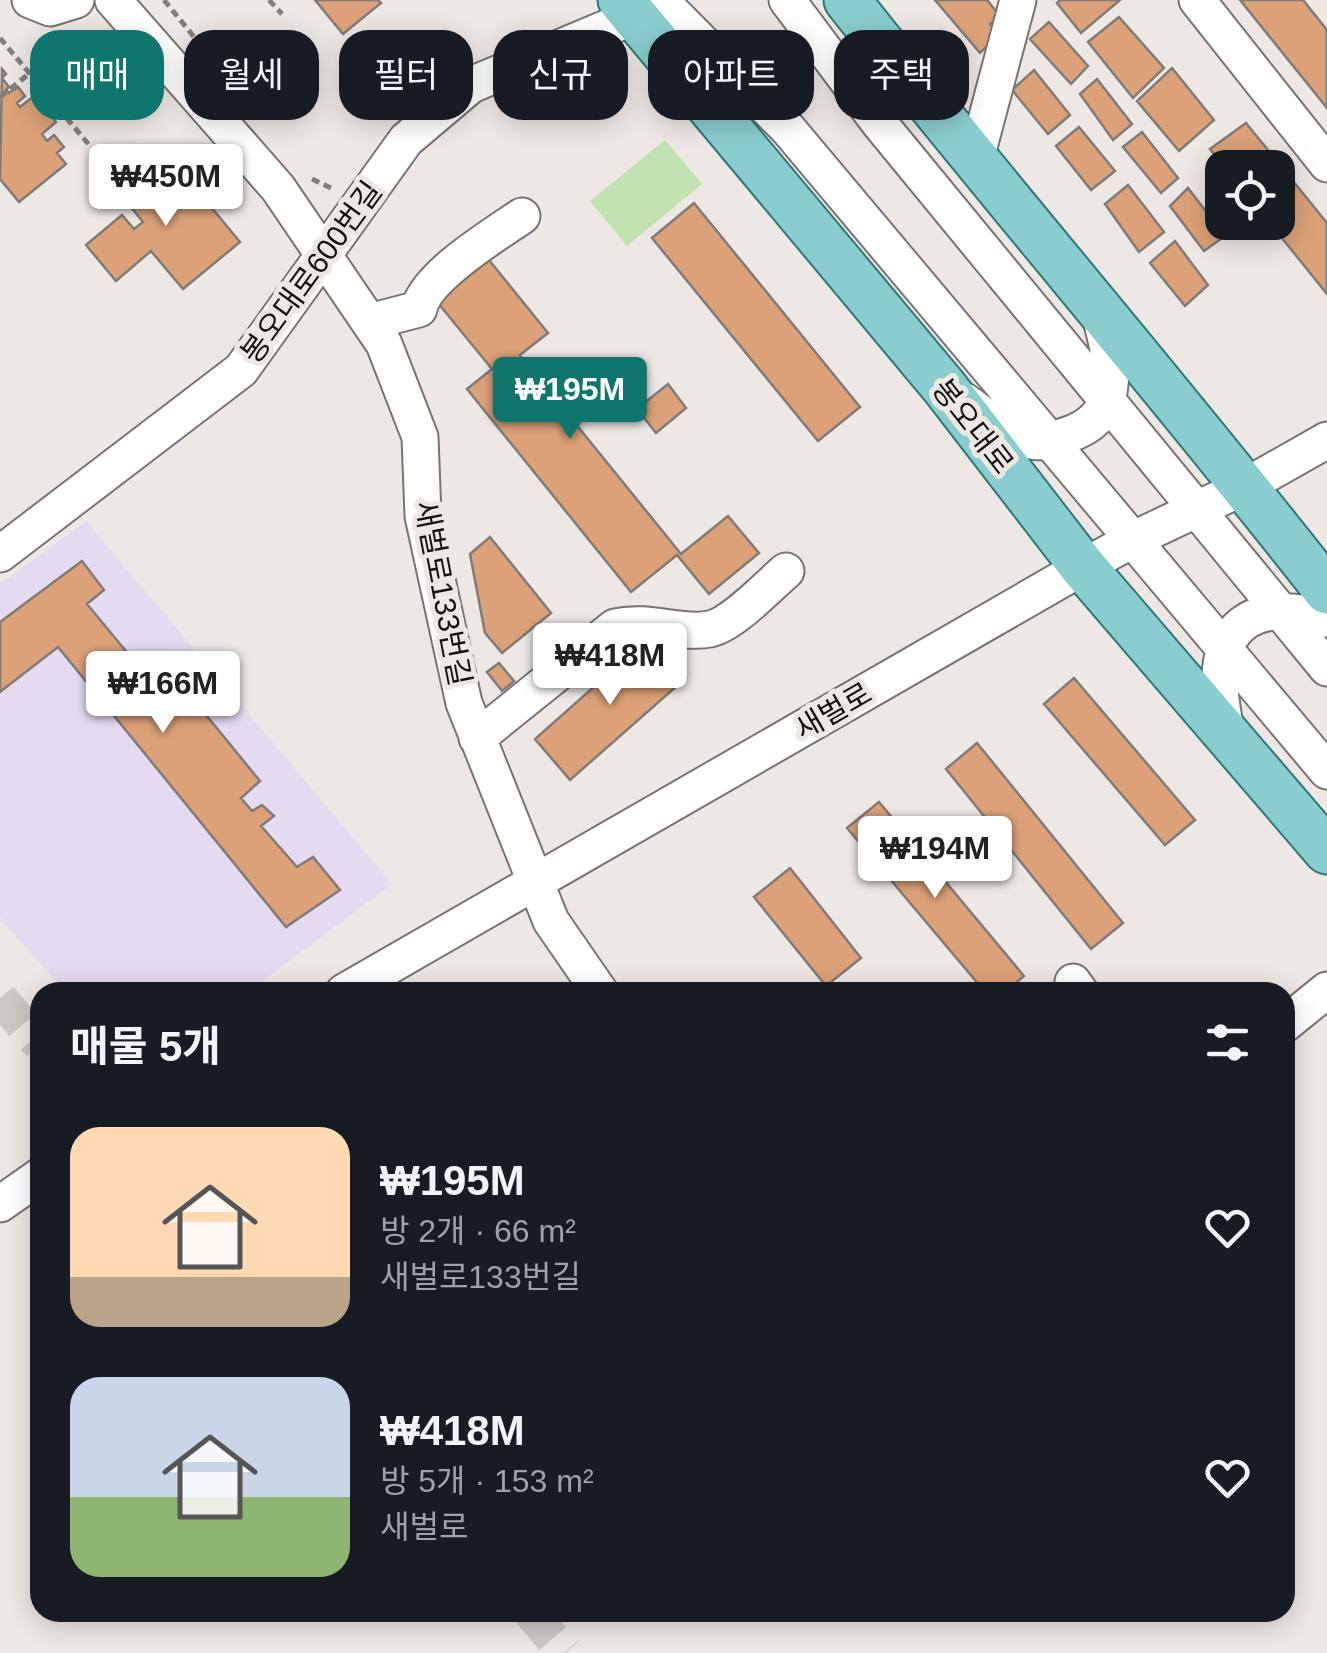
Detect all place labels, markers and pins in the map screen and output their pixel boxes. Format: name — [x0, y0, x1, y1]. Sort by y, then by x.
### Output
pin: ₩450M — [96, 144, 236, 229]
pin: ₩195M — [500, 357, 640, 442]
pin: ₩418M — [540, 623, 680, 708]
pin: ₩166M — [93, 651, 233, 736]
pin: ₩194M — [865, 816, 1005, 901]

